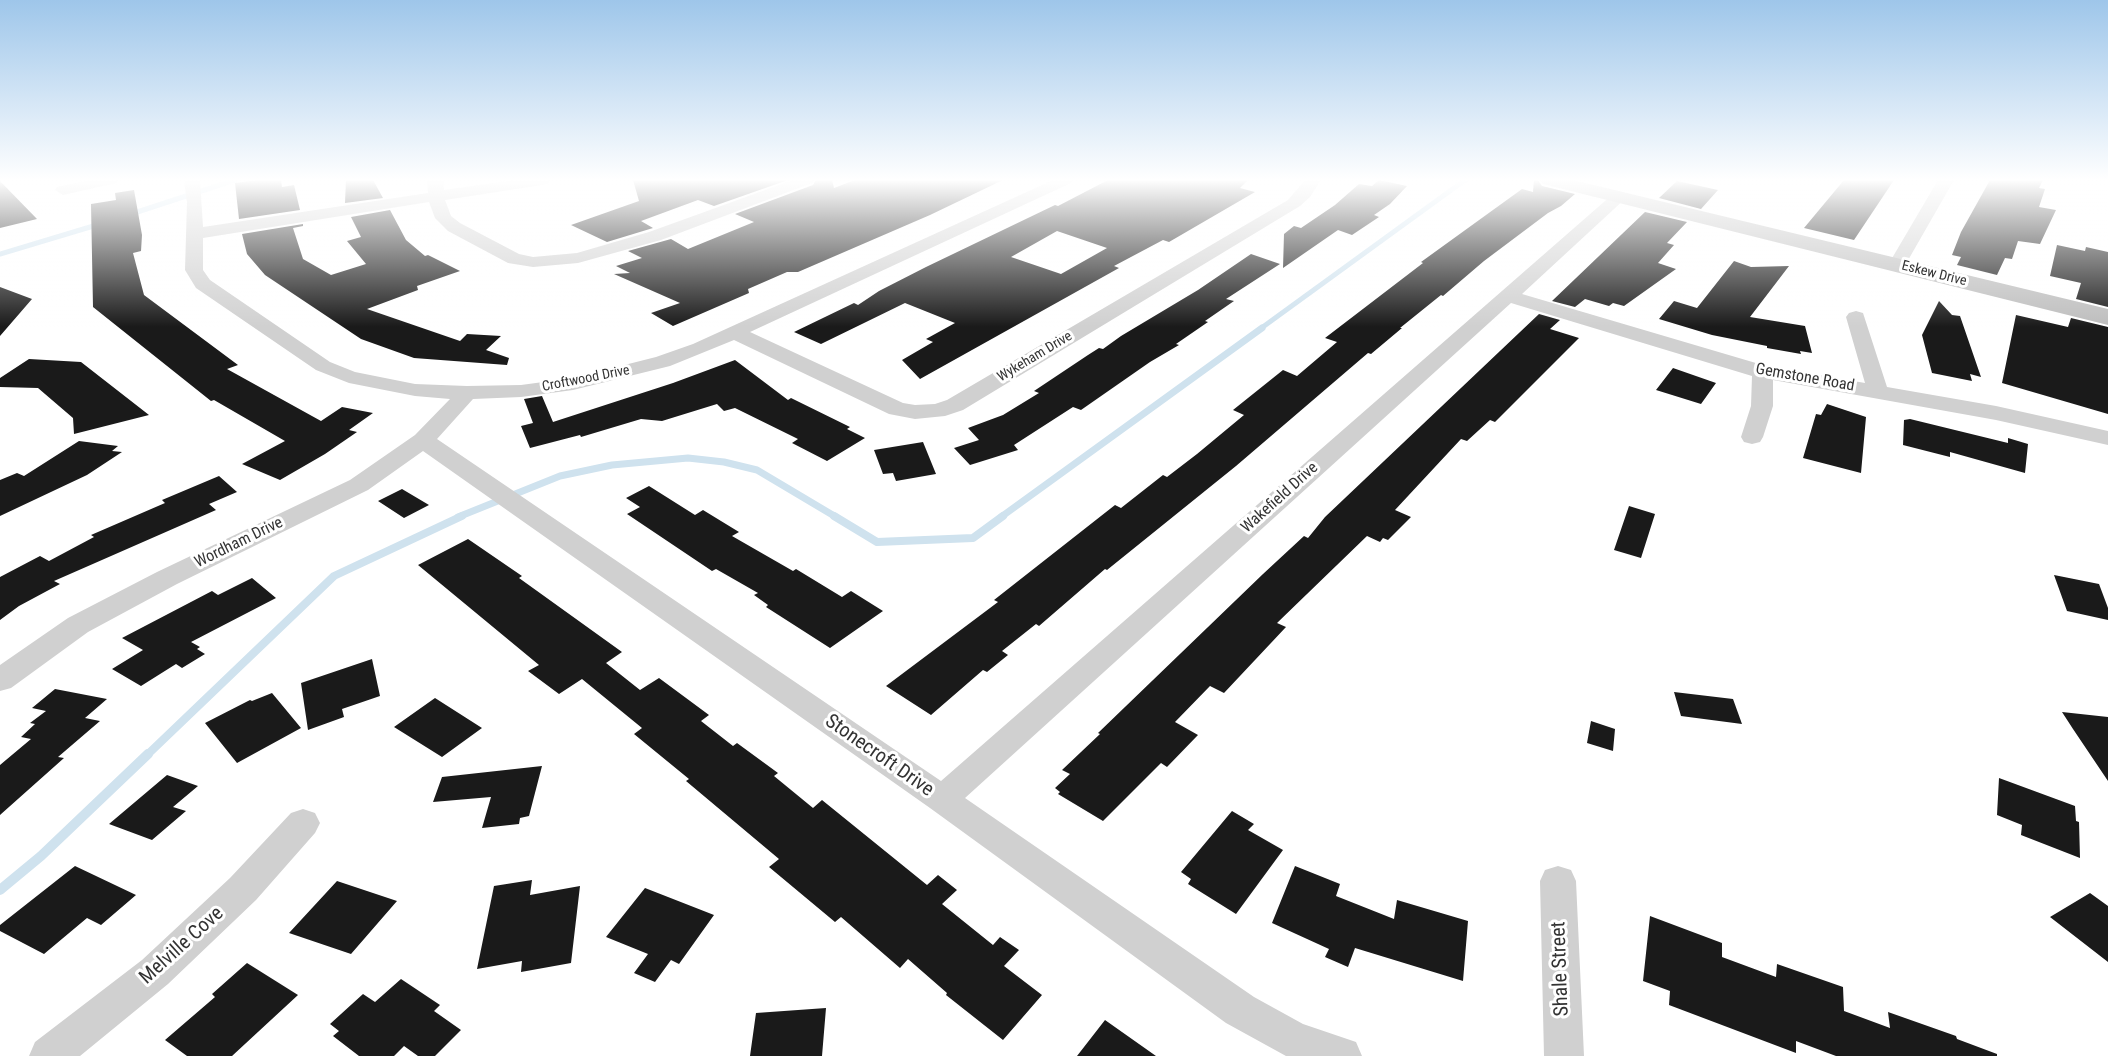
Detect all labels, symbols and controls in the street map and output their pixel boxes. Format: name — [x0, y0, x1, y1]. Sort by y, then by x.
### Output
street label: Eskew Drive — [1900, 258, 1968, 290]
street label: Wykeham Drive — [995, 328, 1075, 386]
street label: Gemstone Road — [1754, 360, 1856, 396]
street label: Croftwood Drive — [541, 362, 631, 396]
street label: Wakefield Drive — [1238, 459, 1322, 537]
street label: Wordham Drive — [192, 513, 286, 573]
street label: Stonecroft Drive — [820, 710, 938, 802]
street label: Melville Cove — [135, 902, 229, 990]
street label: Shale Street — [1547, 921, 1575, 1017]

